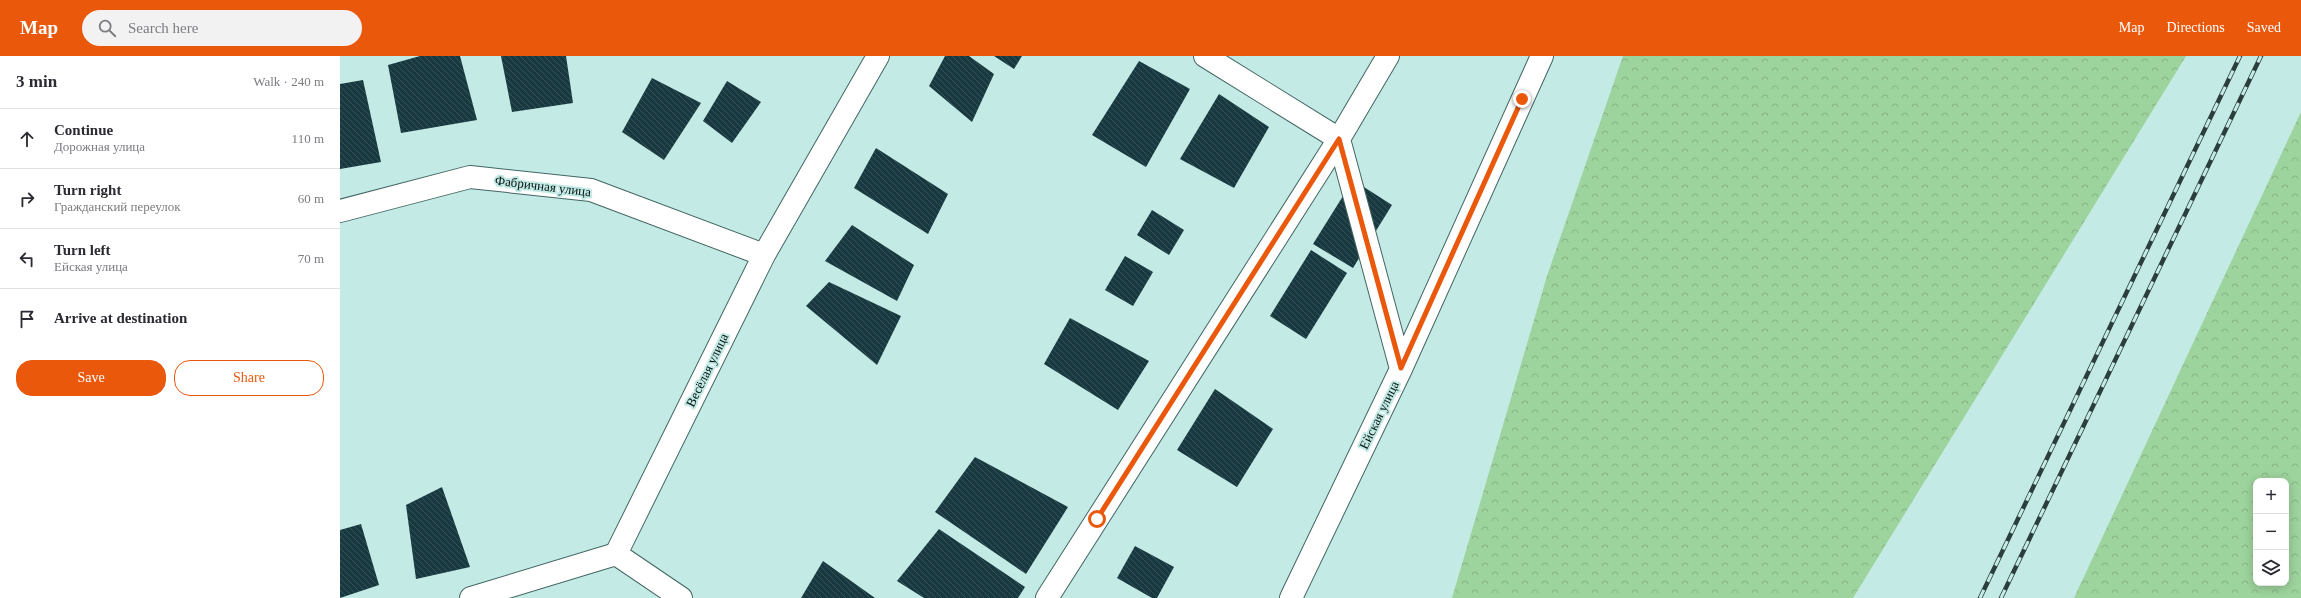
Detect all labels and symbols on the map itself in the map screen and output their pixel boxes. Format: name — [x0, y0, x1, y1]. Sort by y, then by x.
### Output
route end — [1513, 90, 1531, 108]
street label: Фабричная улица — [494, 173, 592, 199]
street label: Весёлая улица — [683, 331, 731, 409]
street label: Ейская улица — [1356, 378, 1402, 451]
route start — [1088, 510, 1106, 528]

